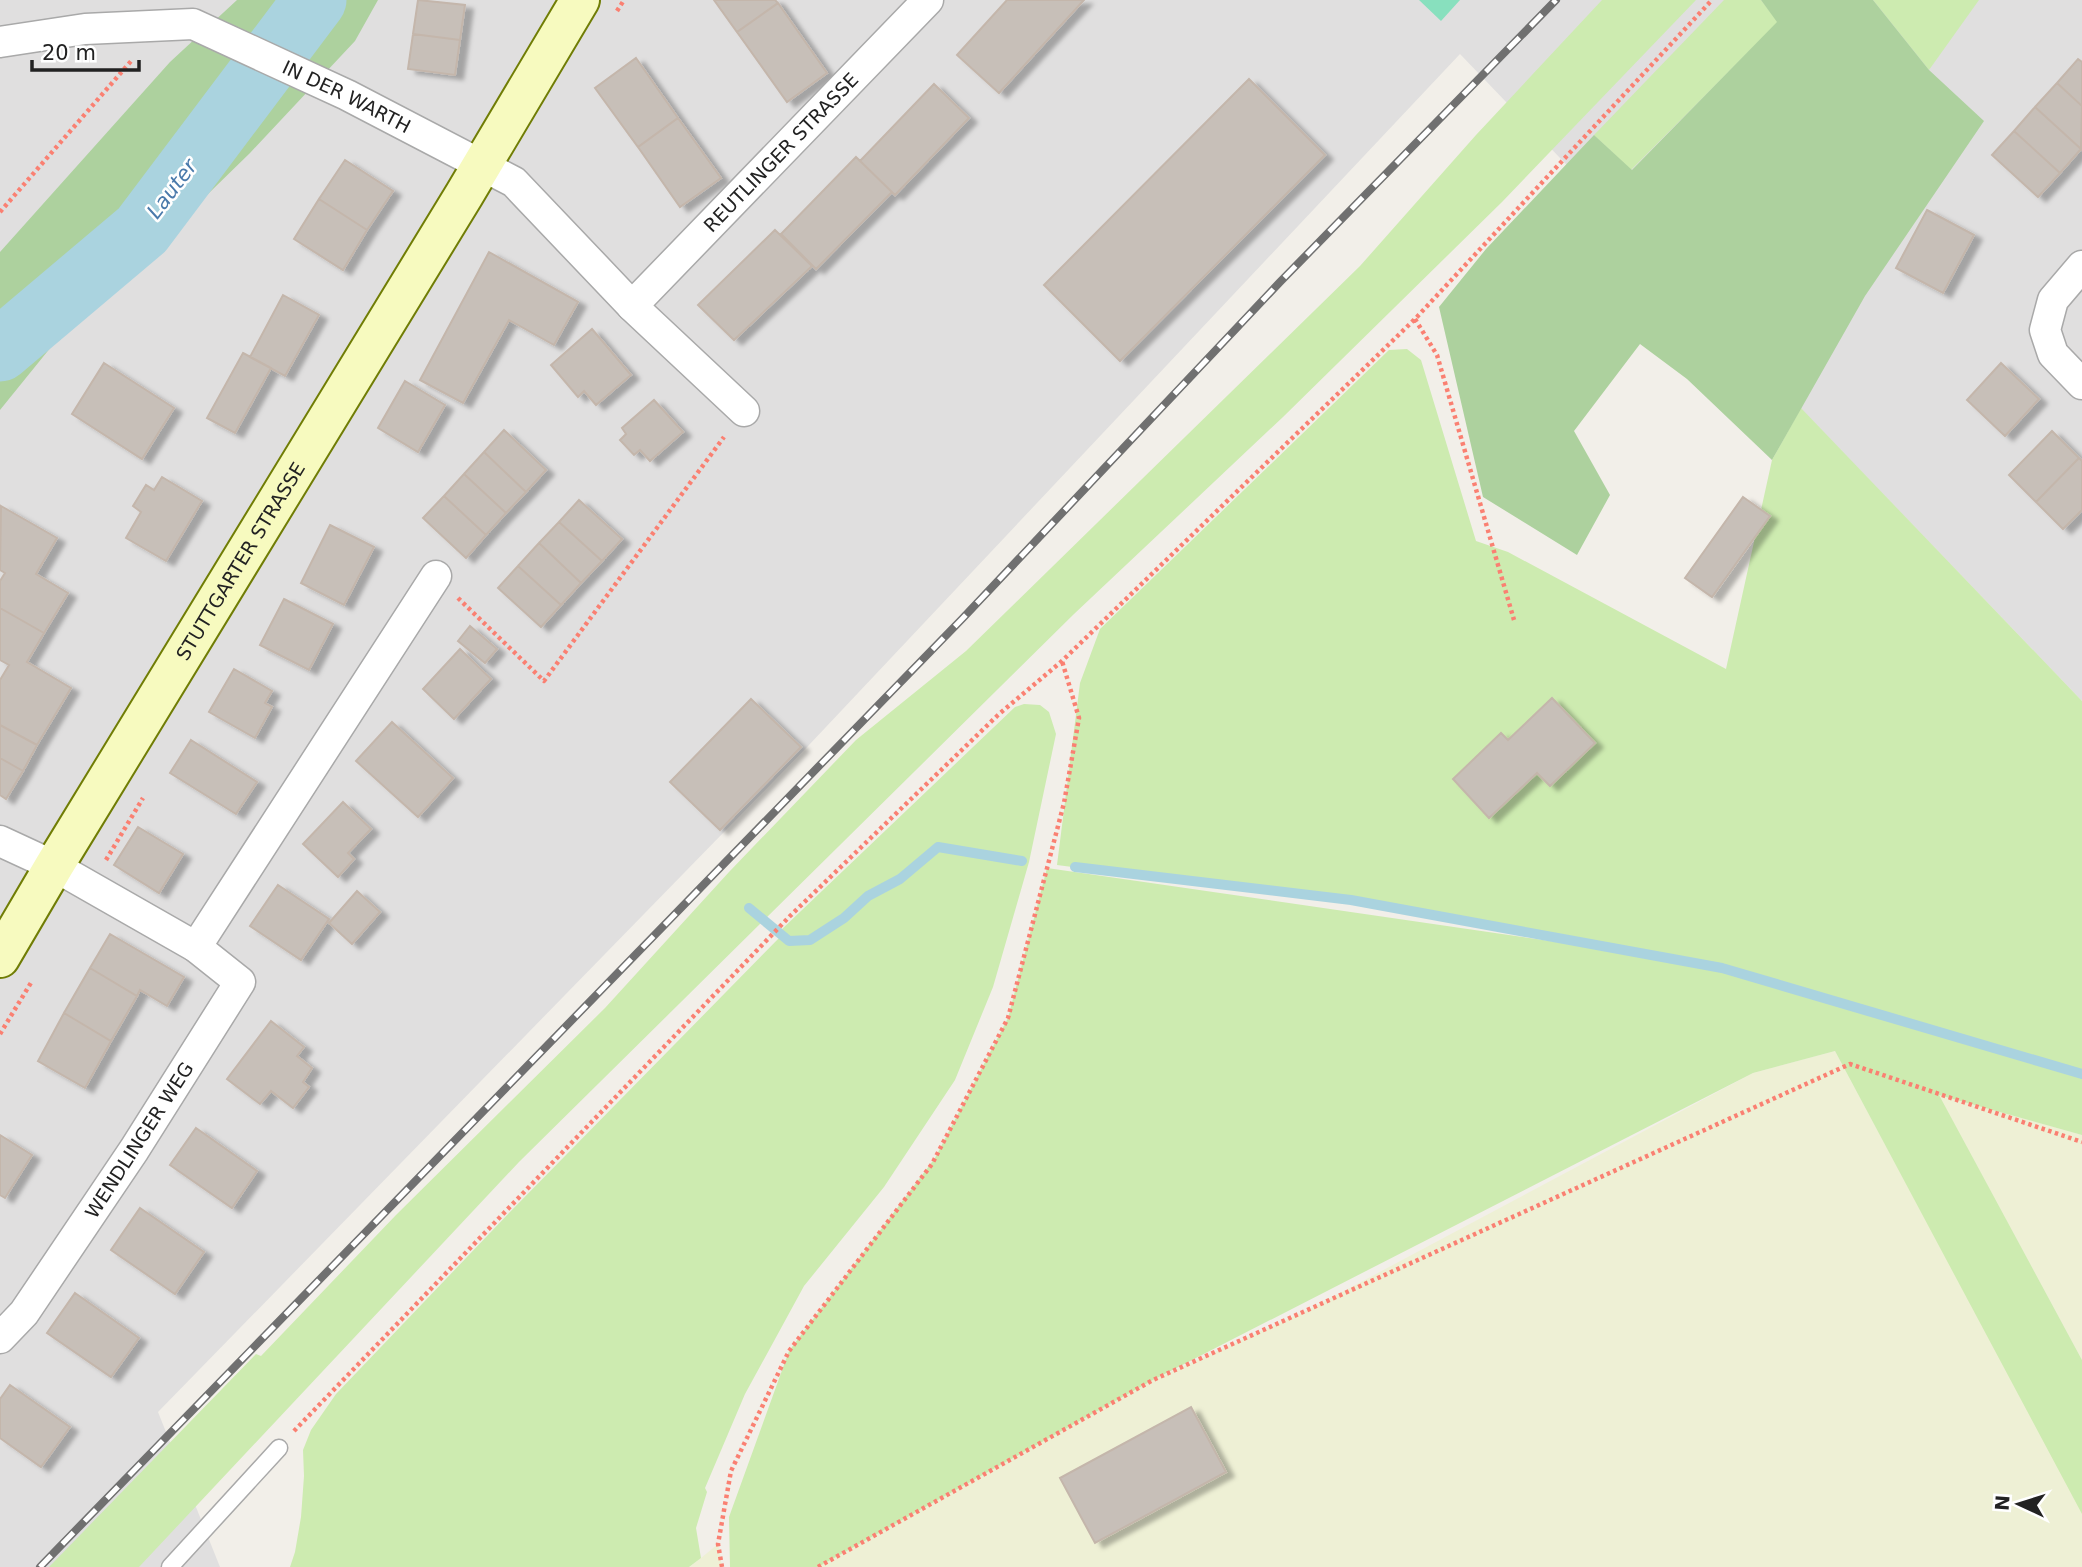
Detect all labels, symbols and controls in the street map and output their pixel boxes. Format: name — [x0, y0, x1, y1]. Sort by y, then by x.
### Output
scale bar — [32, 28, 138, 72]
text: 20 m — [42, 41, 96, 65]
street label: IN DER WARTH — [279, 56, 415, 137]
street label: REUTLINGER STRASSE — [699, 68, 863, 236]
water label: Lauter — [142, 154, 203, 223]
street label: STUTTGARTER STRASSE — [171, 458, 309, 664]
street label: WENDLINGER WEG — [80, 1058, 198, 1222]
north arrow — [1984, 1469, 2054, 1539]
text: N — [1991, 1494, 2014, 1512]

